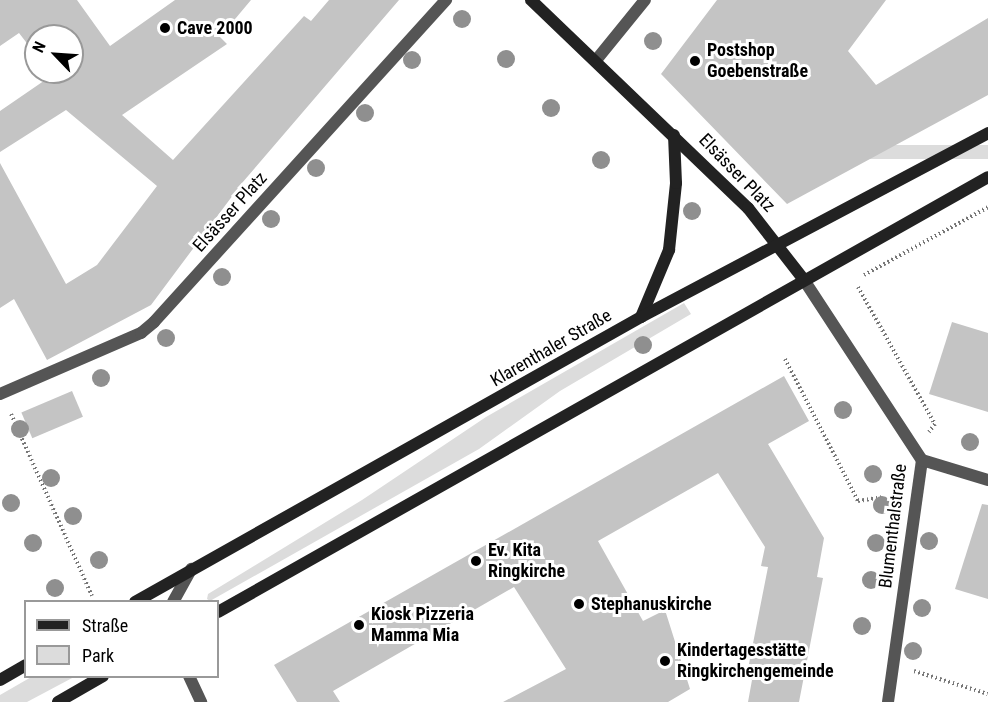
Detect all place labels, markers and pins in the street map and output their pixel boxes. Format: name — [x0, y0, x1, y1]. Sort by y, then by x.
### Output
place label: Cave 2000 — [177, 17, 253, 39]
marker: Cave 2000 — [158, 21, 172, 35]
place label: Postshop Goebenstraße — [707, 40, 808, 82]
marker: Postshop Goebenstraße — [688, 54, 702, 68]
place label: Ev. Kita Ringkirche — [488, 540, 565, 582]
marker: Ev. Kita Ringkirche — [469, 554, 483, 568]
place label: Stephanuskirche — [591, 593, 712, 615]
marker: Stephanuskirche — [572, 597, 586, 611]
place label: Kiosk Pizzeria Mamma Mia — [371, 604, 474, 646]
marker: Kiosk Pizzeria Mamma Mia — [352, 618, 366, 632]
place label: Kindertagesstätte Ringkirchengemeinde — [677, 640, 834, 682]
marker: Kindertagesstätte Ringkirchengemeinde — [658, 654, 672, 668]

